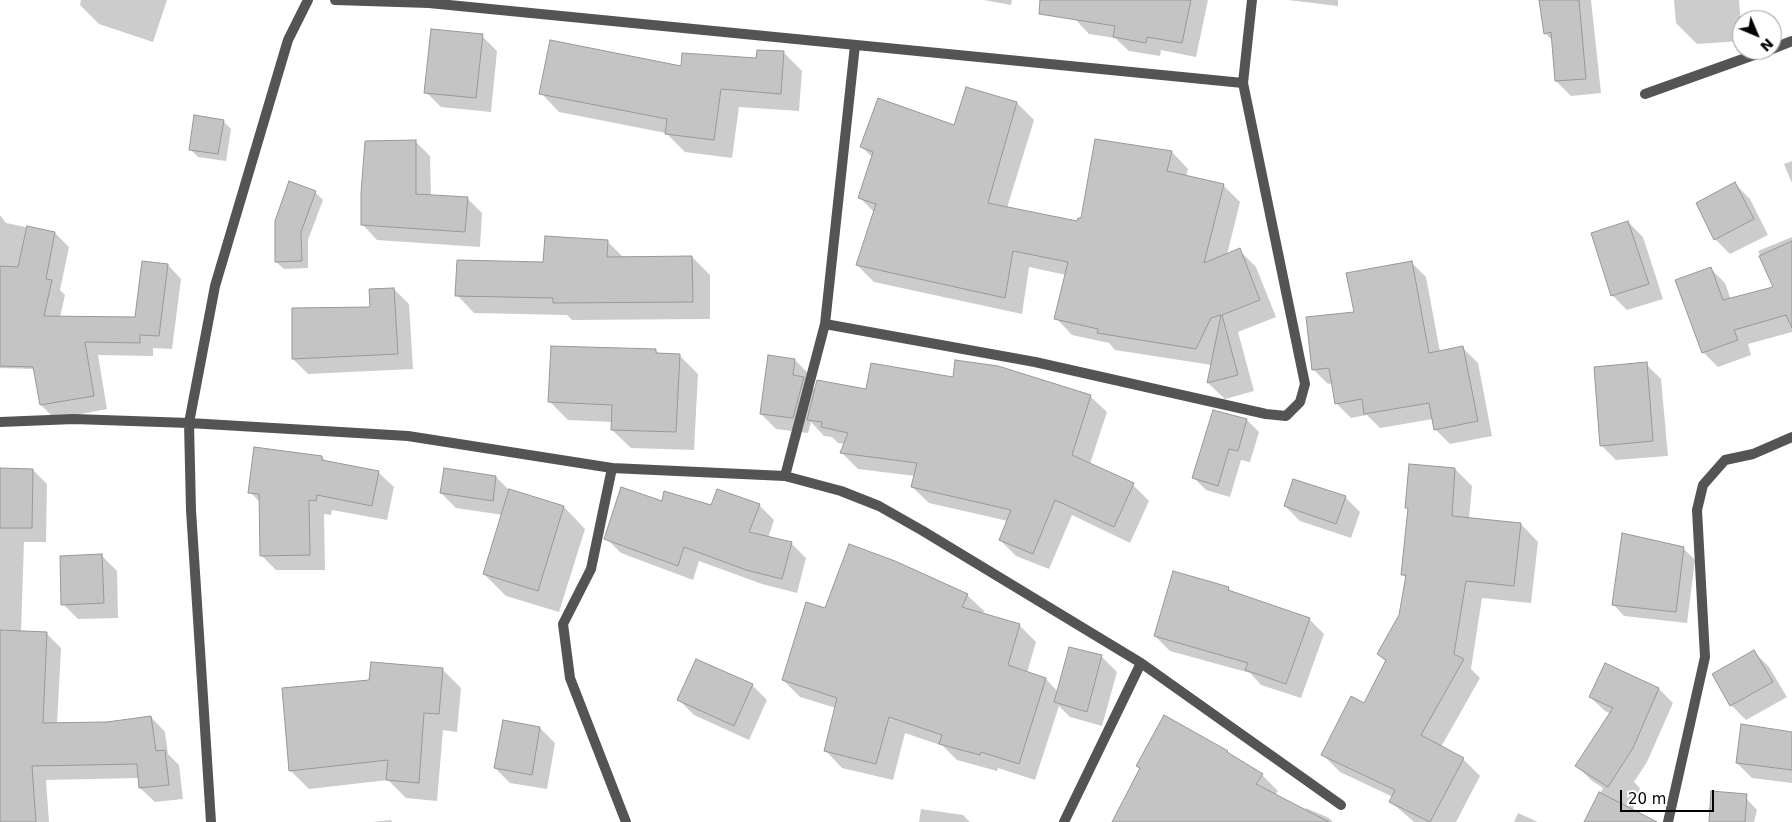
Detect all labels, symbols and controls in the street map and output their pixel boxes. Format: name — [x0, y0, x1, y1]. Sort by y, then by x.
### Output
north arrow — [1732, 10, 1782, 60]
text: N — [1757, 35, 1777, 55]
scale bar — [1622, 780, 1716, 812]
text: 20 m — [1628, 790, 1666, 808]

